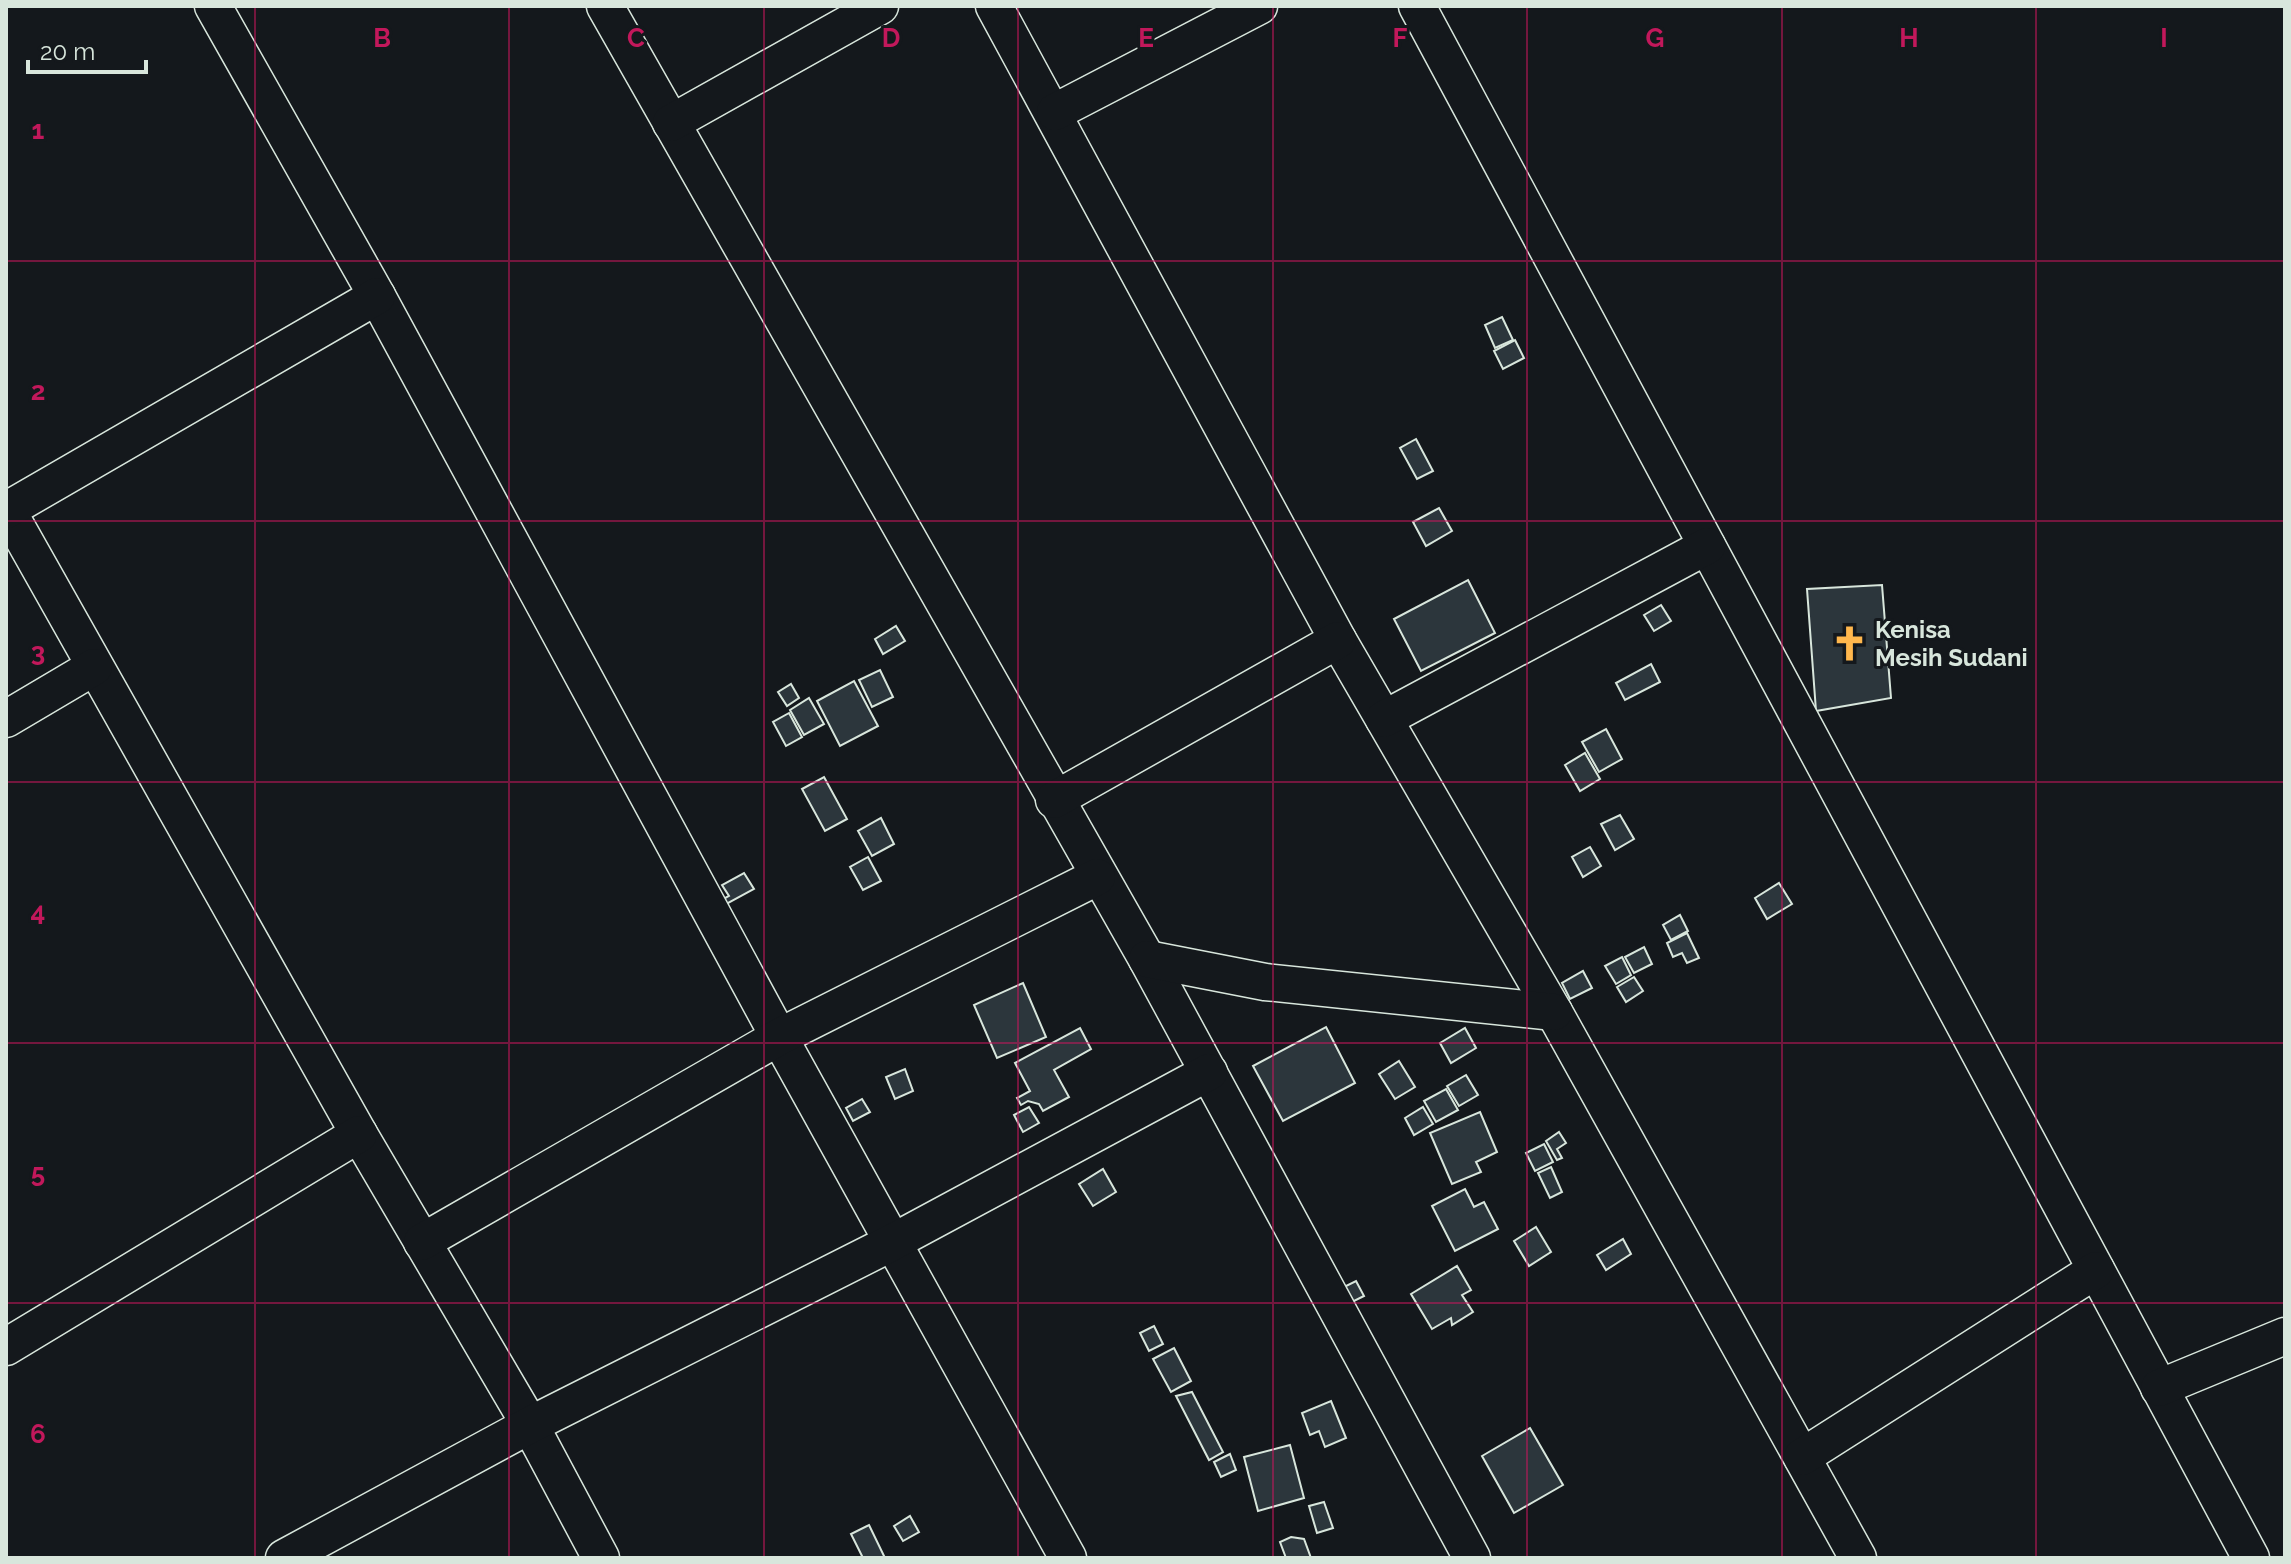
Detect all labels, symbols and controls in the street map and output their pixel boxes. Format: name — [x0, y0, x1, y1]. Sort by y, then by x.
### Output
text: B — [373, 23, 391, 53]
text: C — [627, 23, 645, 53]
text: D — [882, 23, 900, 53]
text: E — [1138, 23, 1154, 53]
text: F — [1393, 23, 1408, 53]
text: G — [1646, 23, 1664, 53]
text: H — [1899, 23, 1919, 53]
text: I — [2160, 23, 2168, 53]
scale bar — [28, 24, 146, 74]
text: 20 m — [40, 37, 95, 66]
text: 1 — [32, 115, 45, 145]
text: 2 — [31, 376, 45, 406]
place label: Kenisa Mesih Sudani — [1875, 615, 2028, 672]
church icon: Kenisa Mesih Sudani — [1830, 625, 1868, 663]
text: 3 — [31, 637, 45, 667]
text: 4 — [31, 897, 45, 927]
text: 5 — [31, 1158, 45, 1188]
text: 6 — [30, 1419, 46, 1449]

